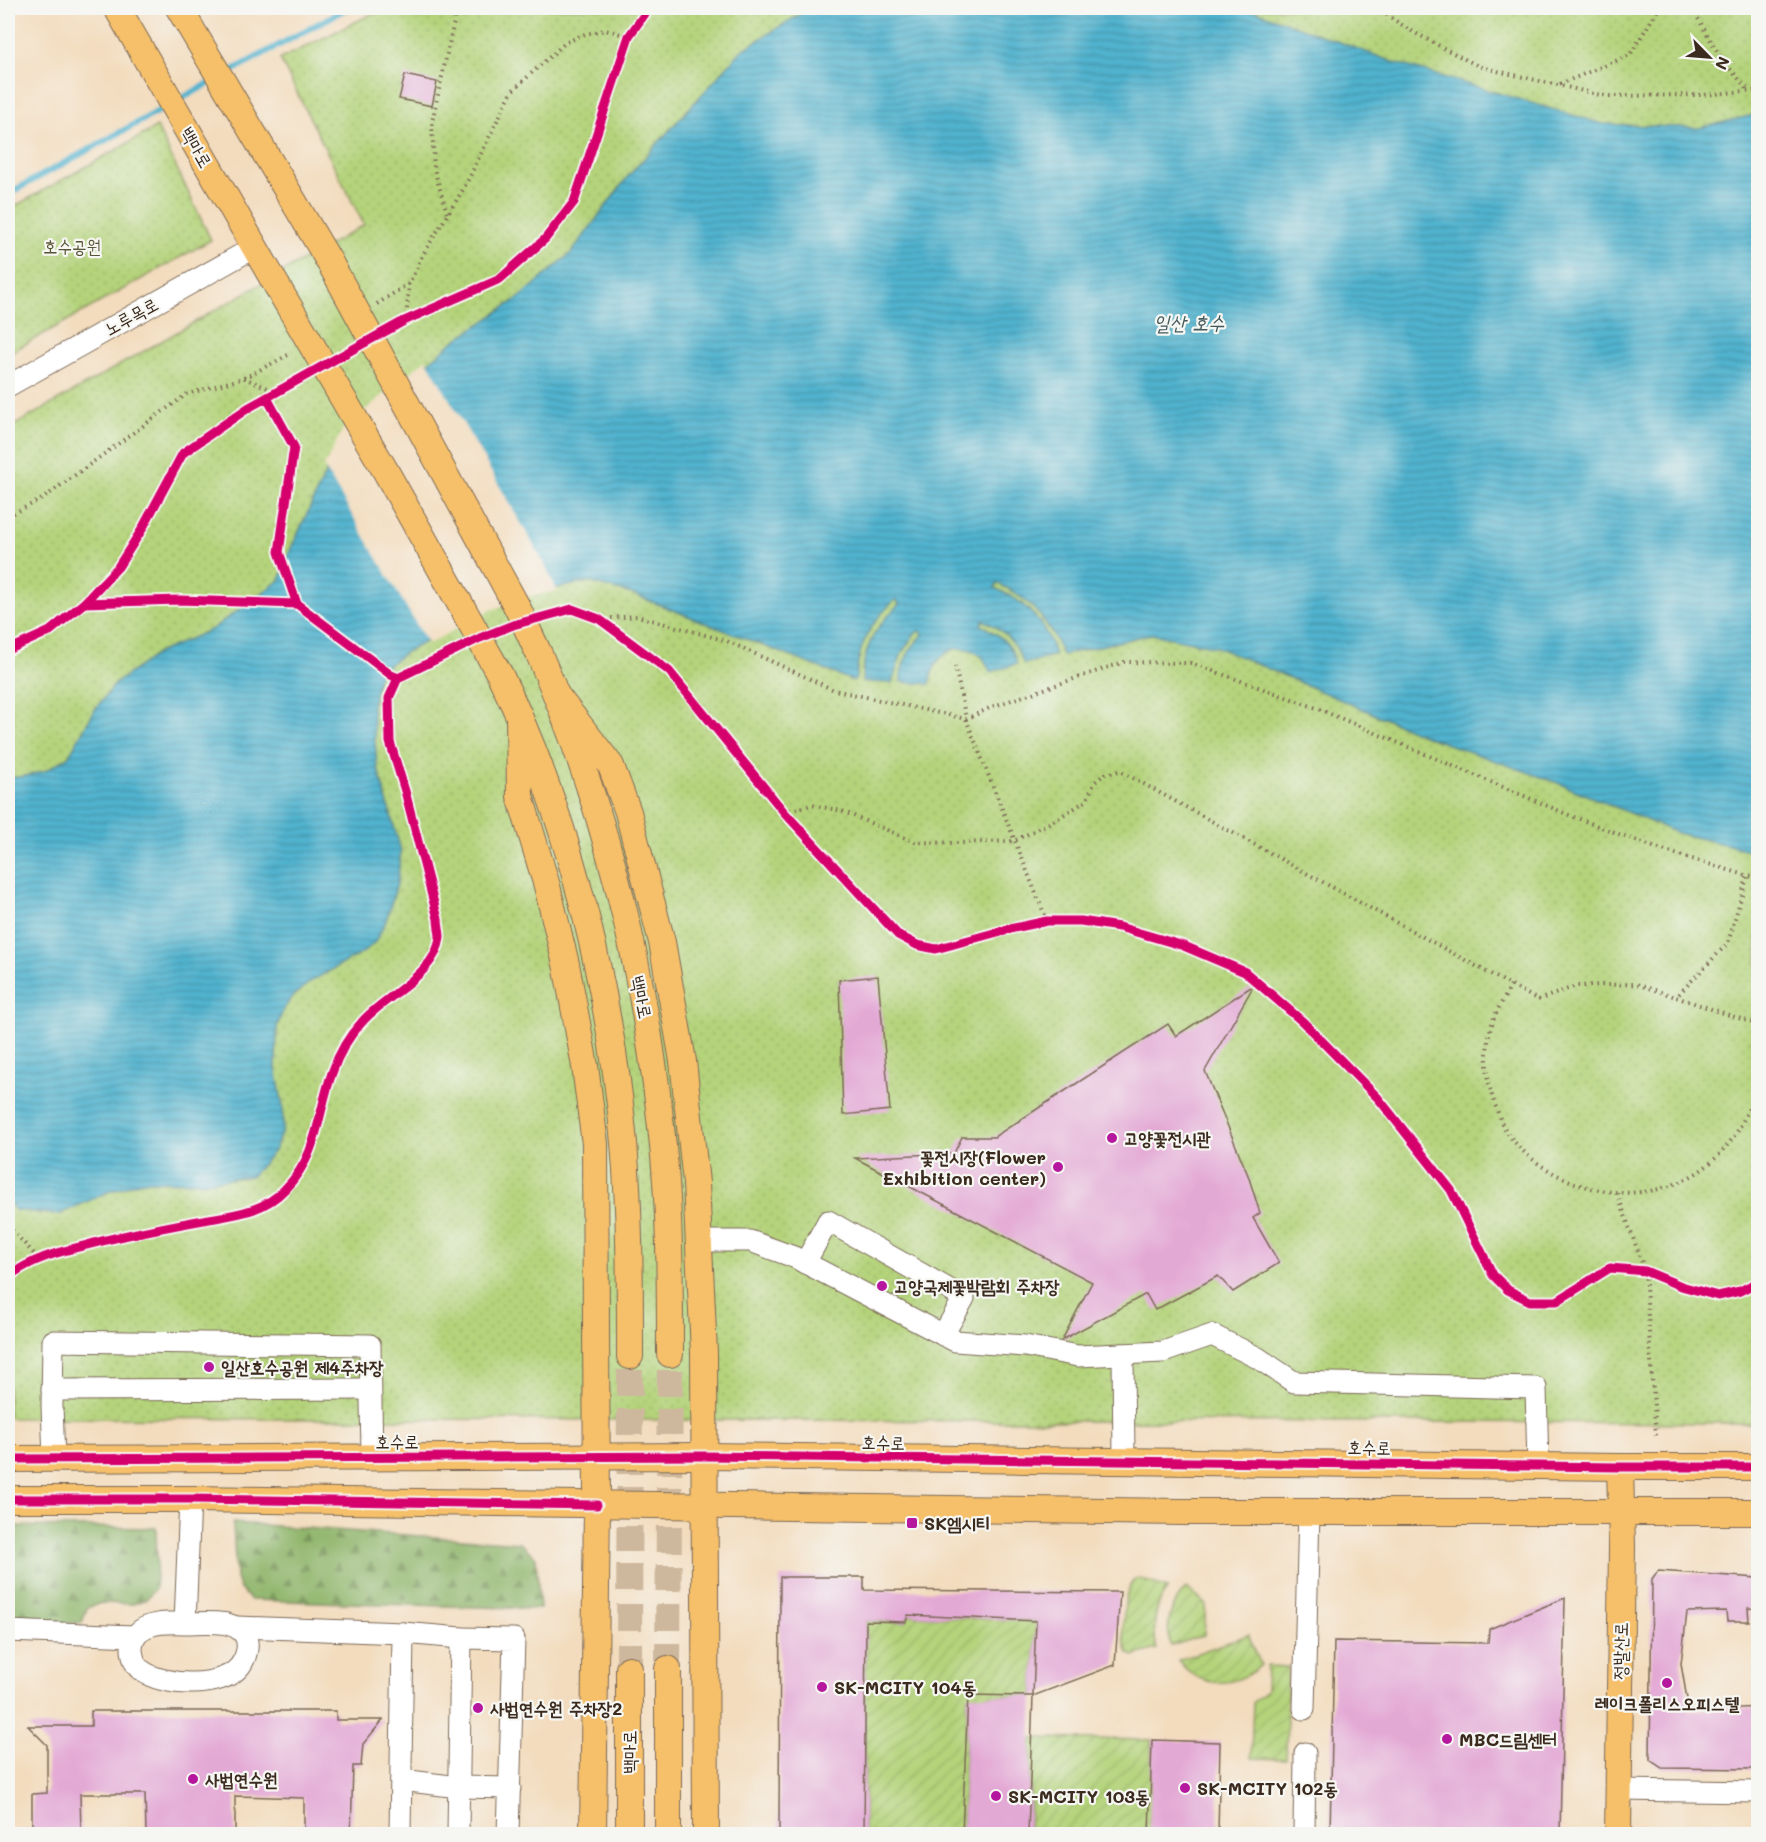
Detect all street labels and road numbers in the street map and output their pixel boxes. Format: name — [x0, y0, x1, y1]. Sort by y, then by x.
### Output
street label: 백마로 — [176, 122, 218, 172]
street label: 노루목로 — [100, 291, 162, 341]
street label: 백마로 — [626, 973, 658, 1021]
street label: 호수로 — [375, 1429, 419, 1453]
street label: 호수로 — [861, 1430, 905, 1454]
street label: 호수로 — [1347, 1435, 1391, 1459]
street label: 정발산로 — [1607, 1622, 1633, 1680]
street label: 백마로 — [617, 1730, 641, 1774]

